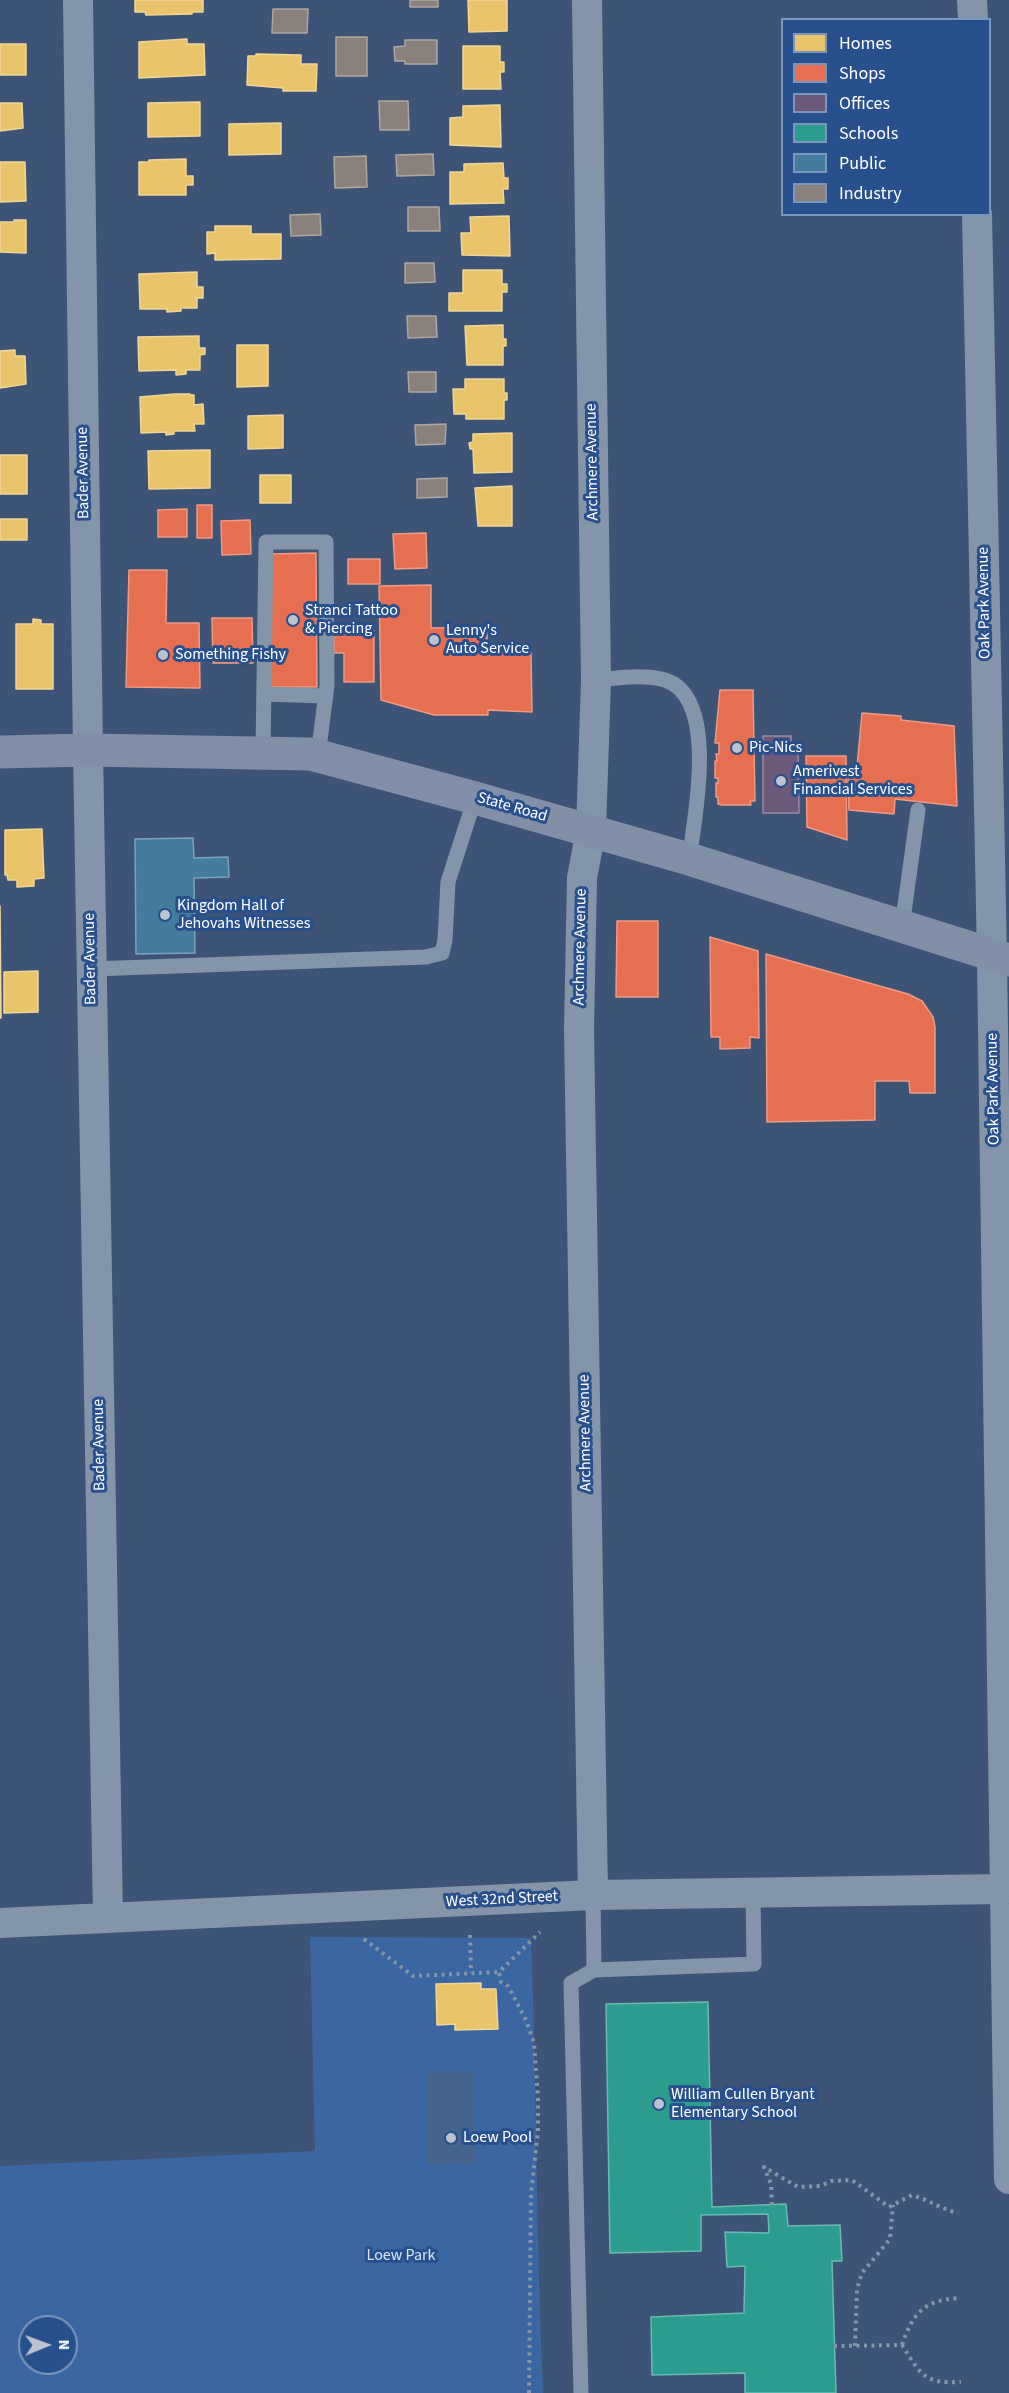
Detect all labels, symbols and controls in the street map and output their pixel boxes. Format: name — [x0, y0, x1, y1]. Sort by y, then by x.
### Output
legend — [781, 18, 991, 216]
text: Homes — [839, 31, 892, 56]
text: Shops — [839, 61, 886, 86]
text: Offices — [839, 91, 890, 116]
text: Schools — [839, 121, 898, 146]
text: Public — [839, 151, 886, 176]
text: Industry — [839, 181, 902, 206]
street label: Archmere Avenue — [582, 403, 604, 521]
street label: Bader Avenue — [74, 427, 94, 519]
street label: Oak Park Avenue — [974, 547, 996, 659]
place label: Stranci Tattoo & Piercing — [305, 601, 398, 639]
marker: Stranci Tattoo & Piercing — [286, 613, 300, 627]
place label: Lenny's Auto Service — [446, 621, 529, 659]
marker: Lenny's Auto Service — [427, 633, 441, 647]
place label: Something Fishy — [175, 645, 286, 665]
marker: Something Fishy — [156, 648, 170, 662]
place label: Pic-Nics — [749, 738, 802, 758]
marker: Pic-Nics — [730, 741, 744, 755]
place label: Amerivest Financial Services — [793, 762, 912, 800]
marker: Amerivest Financial Services — [774, 774, 788, 788]
street label: State Road — [475, 789, 549, 827]
street label: Archmere Avenue — [570, 888, 592, 1006]
place label: Kingdom Hall of Jehovahs Witnesses — [177, 896, 310, 934]
marker: Kingdom Hall of Jehovahs Witnesses — [158, 908, 172, 922]
street label: Bader Avenue — [81, 913, 101, 1005]
street label: Oak Park Avenue — [983, 1033, 1005, 1145]
street label: Archmere Avenue — [575, 1374, 597, 1492]
street label: Bader Avenue — [90, 1399, 110, 1491]
street label: West 32nd Street — [445, 1887, 559, 1913]
place label: William Cullen Bryant Elementary School — [671, 2085, 815, 2123]
marker: William Cullen Bryant Elementary School — [652, 2097, 666, 2111]
place label: Loew Pool — [463, 2128, 532, 2148]
marker: Loew Pool — [444, 2131, 458, 2145]
park label: Loew Park — [367, 2246, 435, 2266]
north arrow — [18, 2315, 78, 2375]
text: N — [53, 2339, 75, 2350]

